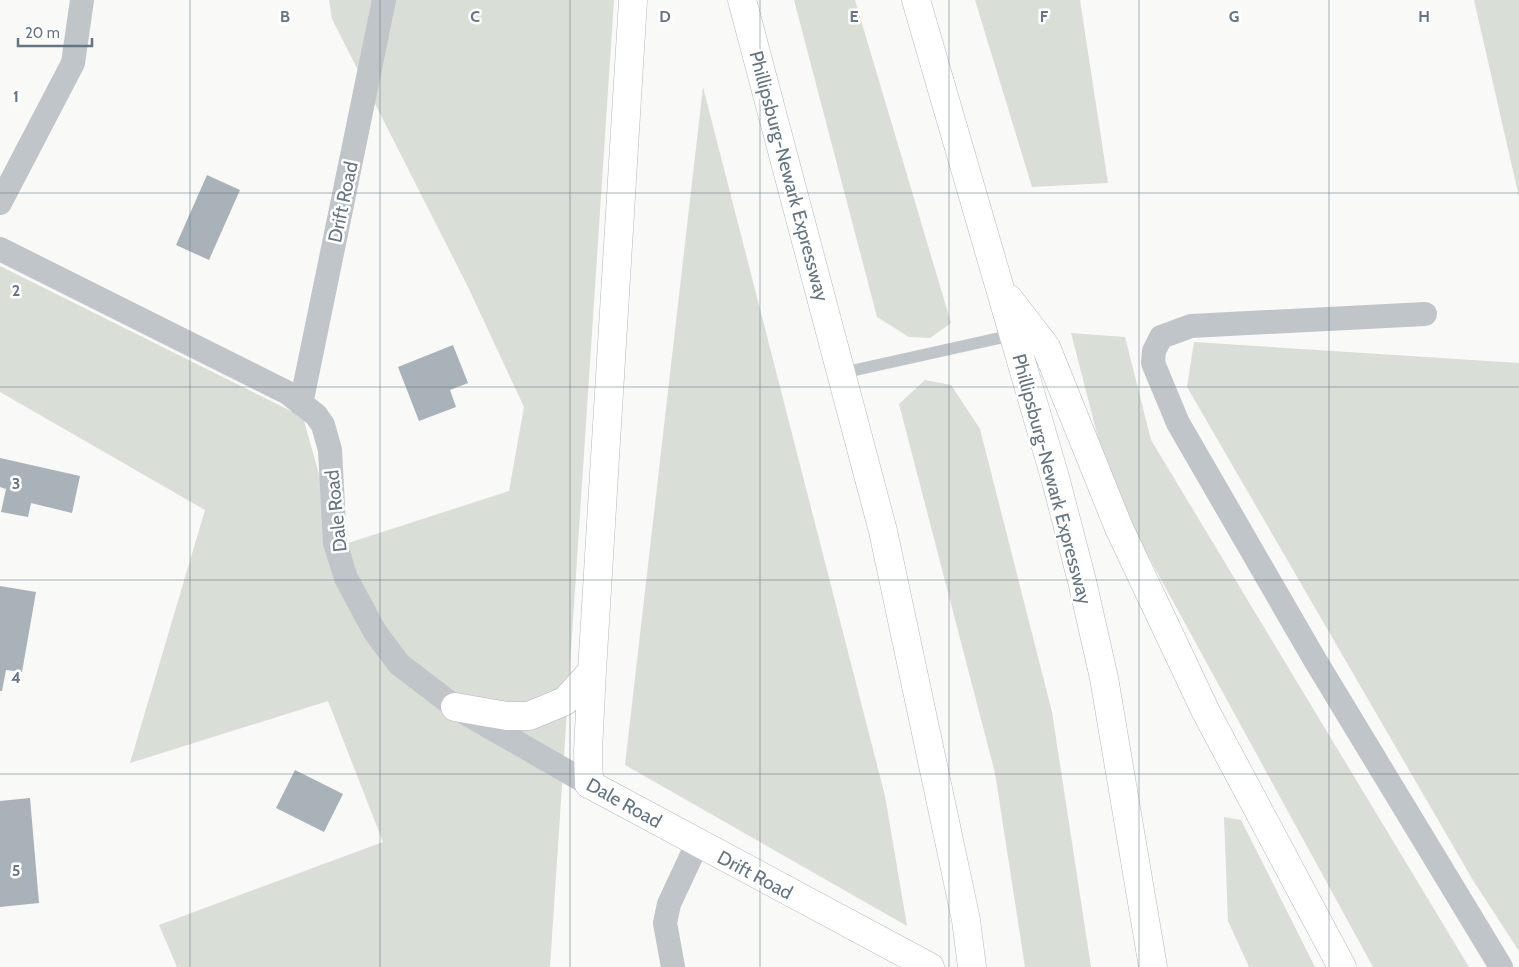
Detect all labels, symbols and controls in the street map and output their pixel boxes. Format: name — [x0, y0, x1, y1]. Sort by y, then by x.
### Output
text: B — [280, 7, 290, 26]
text: C — [470, 7, 480, 26]
text: D — [659, 7, 671, 26]
text: E — [849, 7, 859, 26]
text: F — [1040, 7, 1049, 26]
text: G — [1229, 7, 1239, 26]
text: H — [1418, 7, 1430, 26]
scale bar — [18, 15, 91, 47]
text: 20 m — [25, 24, 60, 42]
street label: Phillipsburg-Newark Expressway — [744, 48, 834, 304]
text: 1 — [13, 87, 19, 106]
street label: Drift Road — [323, 160, 363, 244]
text: 2 — [12, 281, 20, 300]
street label: Phillipsburg-Newark Expressway — [1007, 351, 1097, 607]
street label: Dale Road — [320, 469, 352, 553]
text: 3 — [12, 474, 20, 493]
text: 4 — [11, 668, 21, 687]
street label: Dale Road — [582, 773, 666, 833]
street label: Drift Road — [713, 846, 797, 904]
text: 5 — [12, 861, 20, 880]

